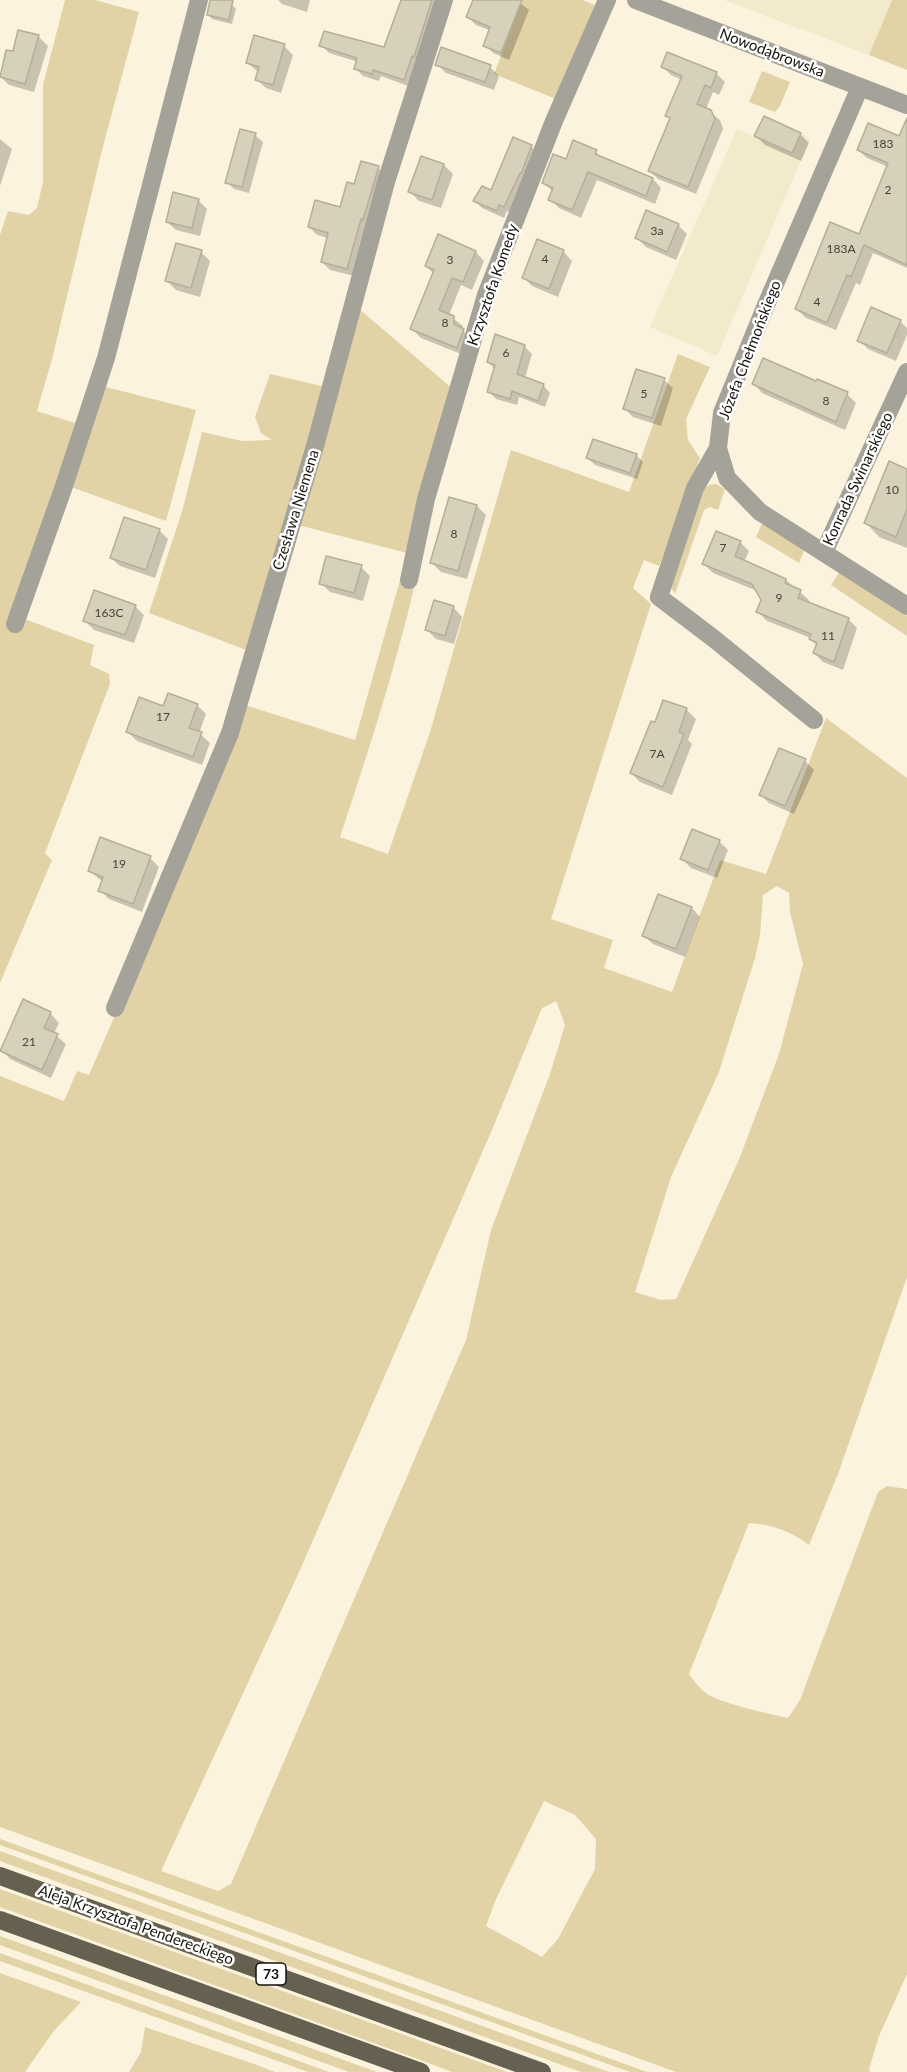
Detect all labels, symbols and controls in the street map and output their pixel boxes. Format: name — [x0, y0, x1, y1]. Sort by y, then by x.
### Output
street label: Nowodąbrowska — [717, 25, 827, 81]
house number: 183 — [873, 137, 893, 151]
house number: 2 — [885, 183, 891, 197]
street label: Krzysztofa Komedy — [464, 222, 522, 348]
house number: 3a — [651, 224, 663, 238]
house number: 183A — [826, 242, 856, 256]
house number: 4 — [542, 252, 548, 266]
house number: 3 — [447, 253, 453, 267]
street label: Józefa Chełmońskiego — [715, 278, 785, 422]
house number: 4 — [814, 295, 820, 309]
house number: 8 — [442, 316, 448, 330]
house number: 6 — [503, 346, 509, 360]
house number: 5 — [641, 387, 647, 401]
house number: 8 — [823, 394, 829, 408]
street label: Konrada Swinarskiego — [819, 409, 897, 549]
street label: Czesława Niemena — [269, 448, 323, 572]
house number: 10 — [885, 483, 899, 497]
house number: 8 — [451, 527, 457, 541]
house number: 7 — [720, 541, 726, 555]
house number: 9 — [776, 591, 782, 605]
house number: 163C — [95, 606, 123, 620]
house number: 11 — [821, 629, 835, 643]
house number: 17 — [156, 710, 170, 724]
house number: 7A — [649, 747, 665, 761]
house number: 19 — [112, 857, 126, 871]
house number: 21 — [22, 1035, 36, 1049]
street label: Aleja Krzysztofa Pendereckiego — [36, 1881, 236, 1969]
road number: 73 — [256, 1963, 286, 1985]

